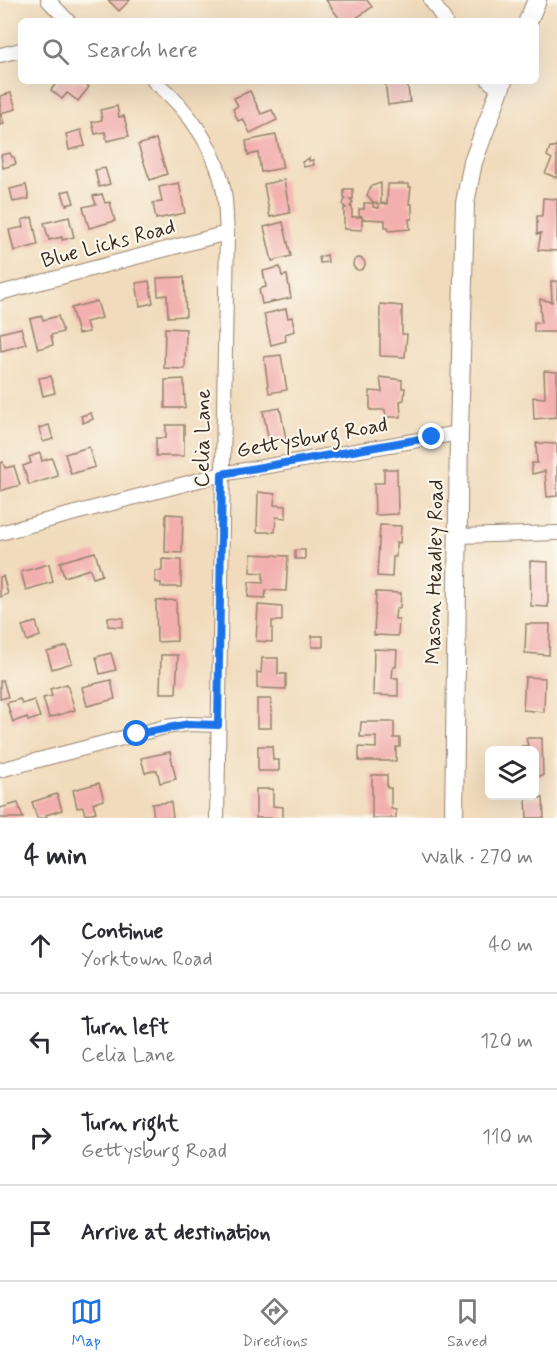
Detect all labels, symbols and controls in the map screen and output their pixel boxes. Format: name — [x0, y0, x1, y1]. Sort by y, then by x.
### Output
search box — [18, 18, 539, 84]
icon: search — [39, 35, 72, 68]
text: Search here — [87, 37, 198, 65]
street label: Blue Licks Road — [38, 213, 178, 275]
street label: Celia Lane — [188, 388, 218, 488]
street label: Gettysburg Road — [234, 411, 390, 467]
route end — [418, 423, 444, 449]
street label: Mason Headley Road — [419, 479, 451, 665]
route start — [123, 720, 149, 746]
map controls — [485, 746, 539, 800]
button: layers — [485, 746, 539, 800]
text: 4 min — [24, 840, 87, 874]
text: Walk · 270 m — [421, 844, 533, 871]
text: Continue — [81, 918, 163, 946]
icon: ahead — [24, 929, 57, 962]
text: 40 m — [489, 932, 533, 959]
text: Yorktown Road — [81, 946, 213, 973]
text: Turn left — [81, 1014, 169, 1042]
icon: left — [24, 1025, 57, 1058]
text: 120 m — [480, 1028, 533, 1055]
text: Celia Lane — [81, 1042, 175, 1069]
text: Turn right — [81, 1110, 179, 1138]
icon: right — [24, 1121, 57, 1154]
text: 110 m — [482, 1124, 533, 1151]
text: Gettysburg Road — [81, 1138, 227, 1165]
icon: arrive — [24, 1217, 57, 1250]
text: Arrive at destination — [81, 1219, 271, 1247]
tab: Map — [70, 1295, 103, 1352]
tab: Directions — [242, 1295, 308, 1352]
tab: Saved — [447, 1295, 487, 1352]

